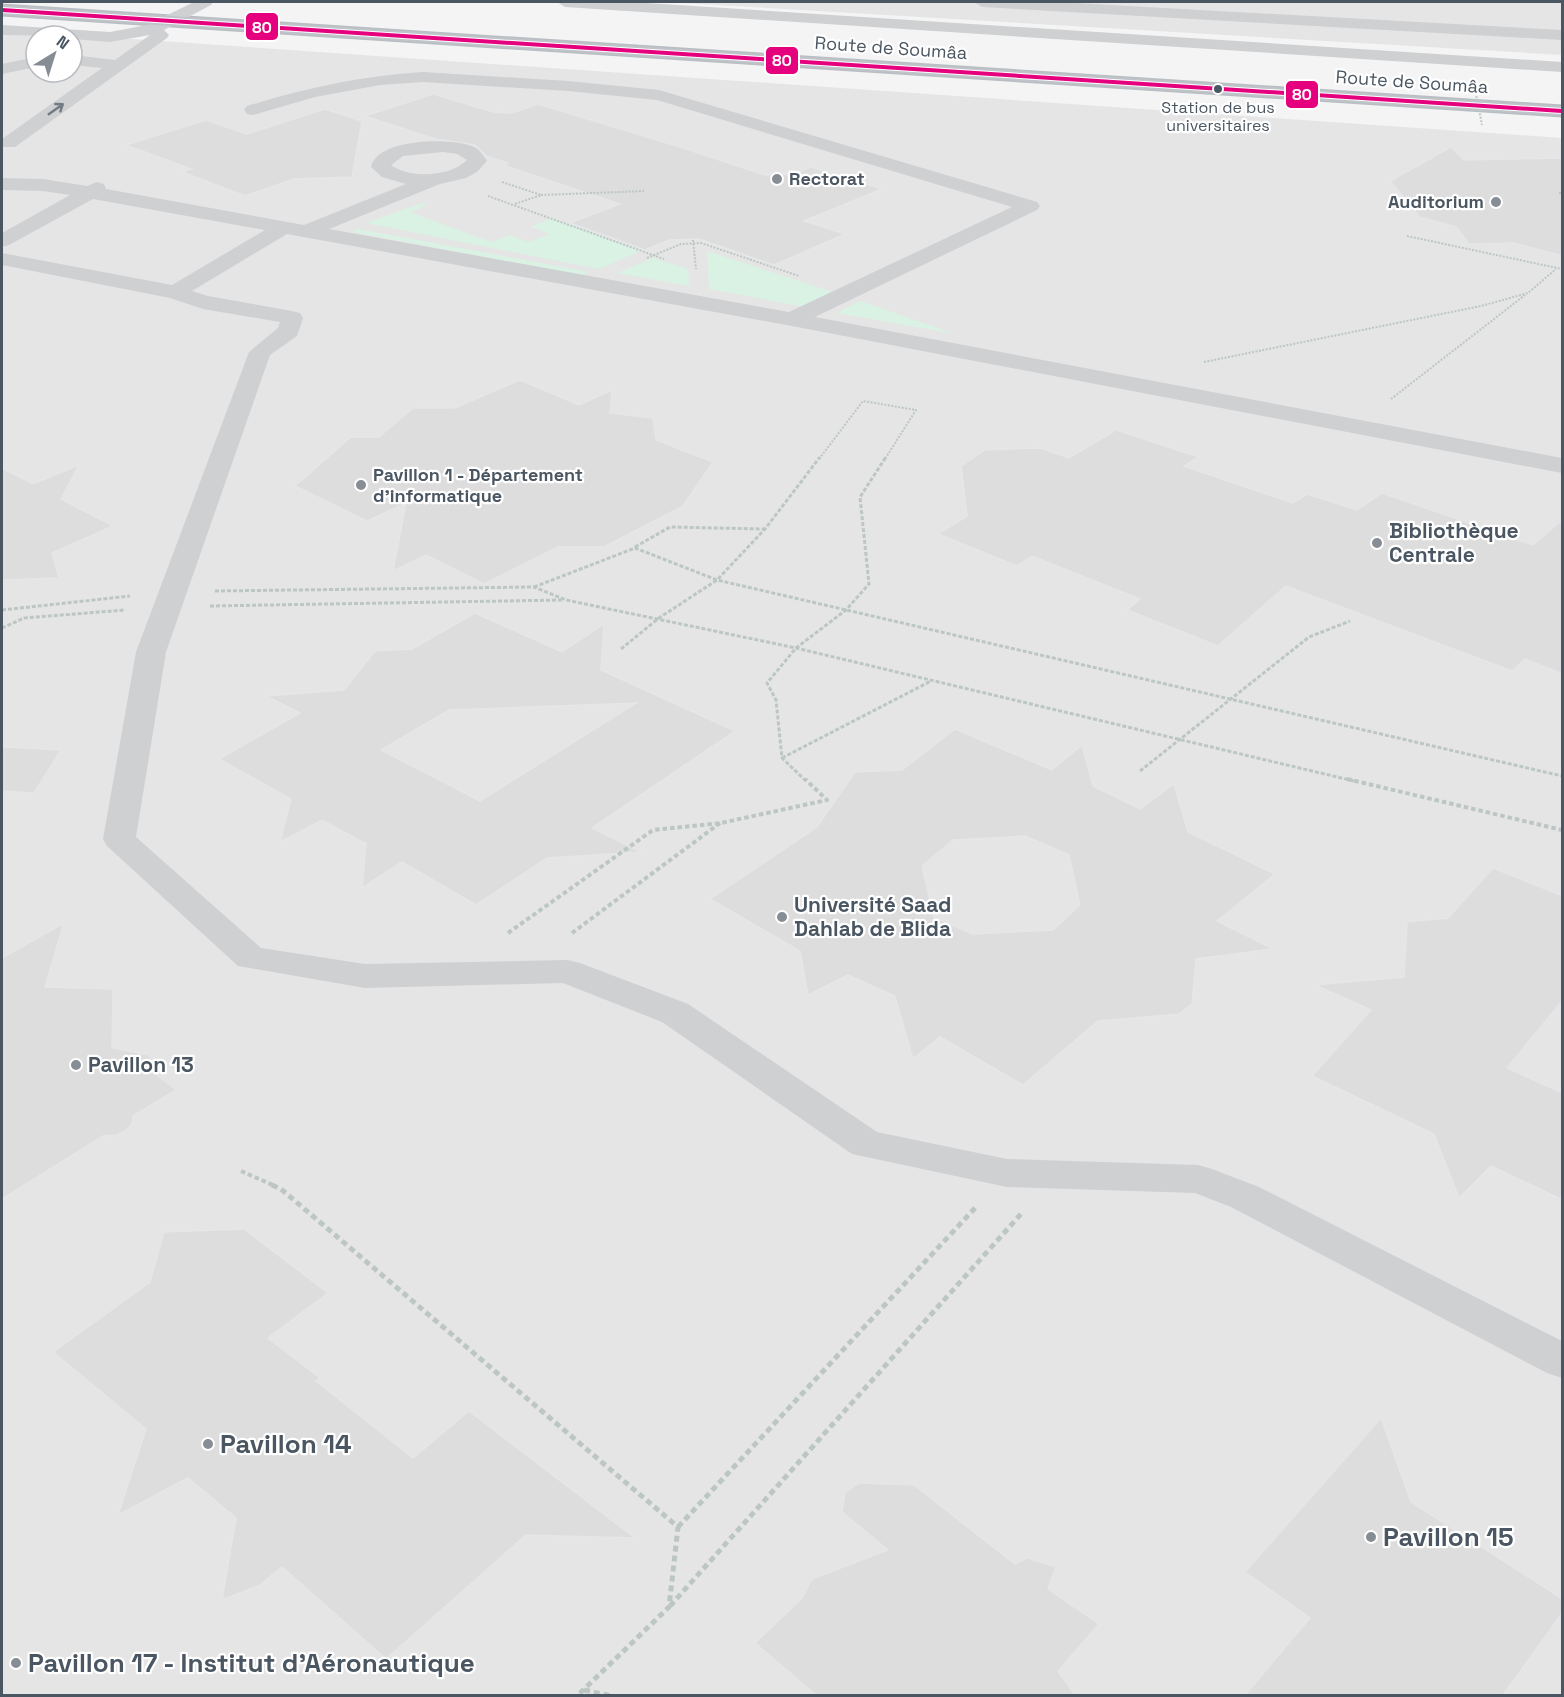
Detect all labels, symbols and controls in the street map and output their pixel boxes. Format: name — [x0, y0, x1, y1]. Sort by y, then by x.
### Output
line badge: 80 — [245, 12, 279, 41]
text: 80 — [252, 17, 272, 38]
north arrow — [24, 24, 84, 84]
text: N — [52, 31, 74, 54]
street label: Route de Soumâa — [814, 31, 968, 64]
line badge: 80 — [765, 46, 799, 75]
text: 80 — [772, 50, 792, 71]
street label: Route de Soumâa — [1335, 65, 1489, 98]
line badge: 80 — [1285, 80, 1319, 109]
marker: Station de bus universitaires — [1212, 83, 1224, 95]
text: 80 — [1292, 84, 1312, 105]
place label: Station de bus universitaires — [1161, 97, 1275, 136]
one-way arrow — [47, 103, 64, 115]
place label: Rectorat — [789, 167, 865, 190]
marker: Rectorat — [770, 172, 784, 186]
place label: Auditorium — [1388, 190, 1484, 213]
marker: Auditorium — [1489, 195, 1503, 209]
place label: Pavillon 1 - Département d'informatique — [373, 463, 583, 507]
marker: Pavillon 1 - Département d'informatique — [354, 478, 368, 492]
place label: Bibliothèque Centrale — [1389, 517, 1519, 568]
marker: Bibliothèque Centrale — [1370, 536, 1384, 550]
place label: Université Saad Dahlab de Blida — [794, 891, 951, 942]
marker: Université Saad Dahlab de Blida — [775, 910, 789, 924]
place label: Pavillon 13 — [88, 1051, 194, 1078]
marker: Pavillon 13 — [69, 1058, 83, 1072]
place label: Pavillon 14 — [220, 1427, 352, 1461]
marker: Pavillon 14 — [201, 1437, 215, 1451]
place label: Pavillon 15 — [1383, 1520, 1514, 1554]
marker: Pavillon 15 — [1364, 1530, 1378, 1544]
place label: Pavillon 17 - Institut d'Aéronautique — [28, 1646, 475, 1680]
marker: Pavillon 17 - Institut d'Aéronautique — [9, 1656, 23, 1670]

